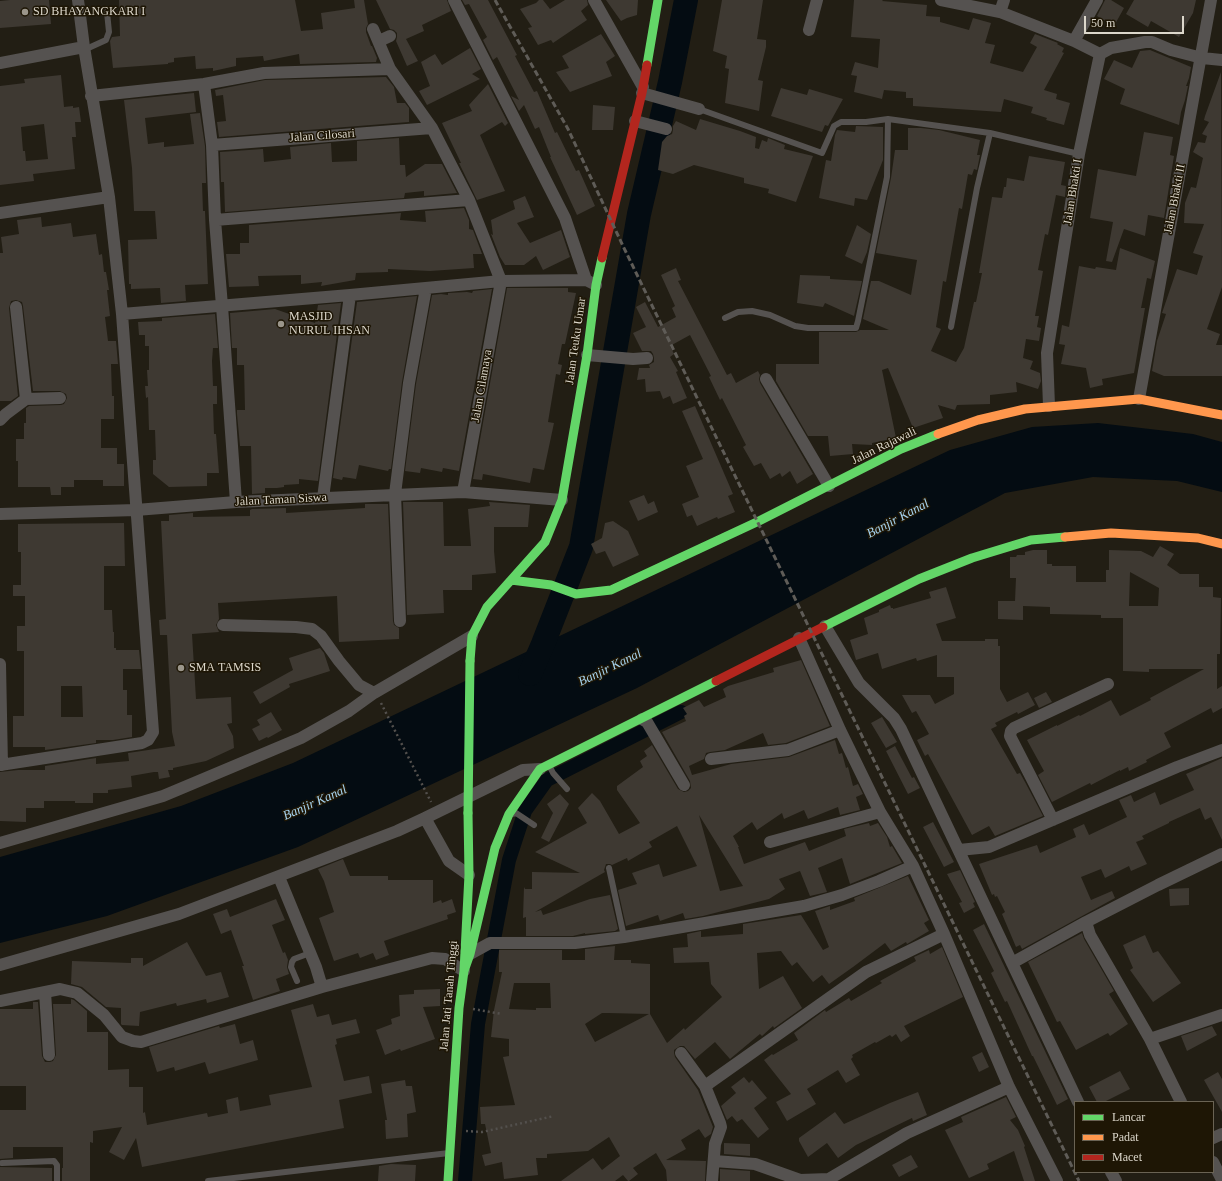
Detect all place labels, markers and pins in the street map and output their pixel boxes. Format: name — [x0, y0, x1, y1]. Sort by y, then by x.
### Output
place label: SD BHAYANGKARI I — [33, 5, 145, 19]
marker: SD BHAYANGKARI I — [20, 7, 30, 17]
place label: MASJID NURUL IHSAN — [289, 310, 370, 338]
marker: MASJID NURUL IHSAN — [276, 319, 286, 329]
place label: SMA TAMSIS — [189, 661, 261, 675]
marker: SMA TAMSIS — [176, 663, 186, 673]

